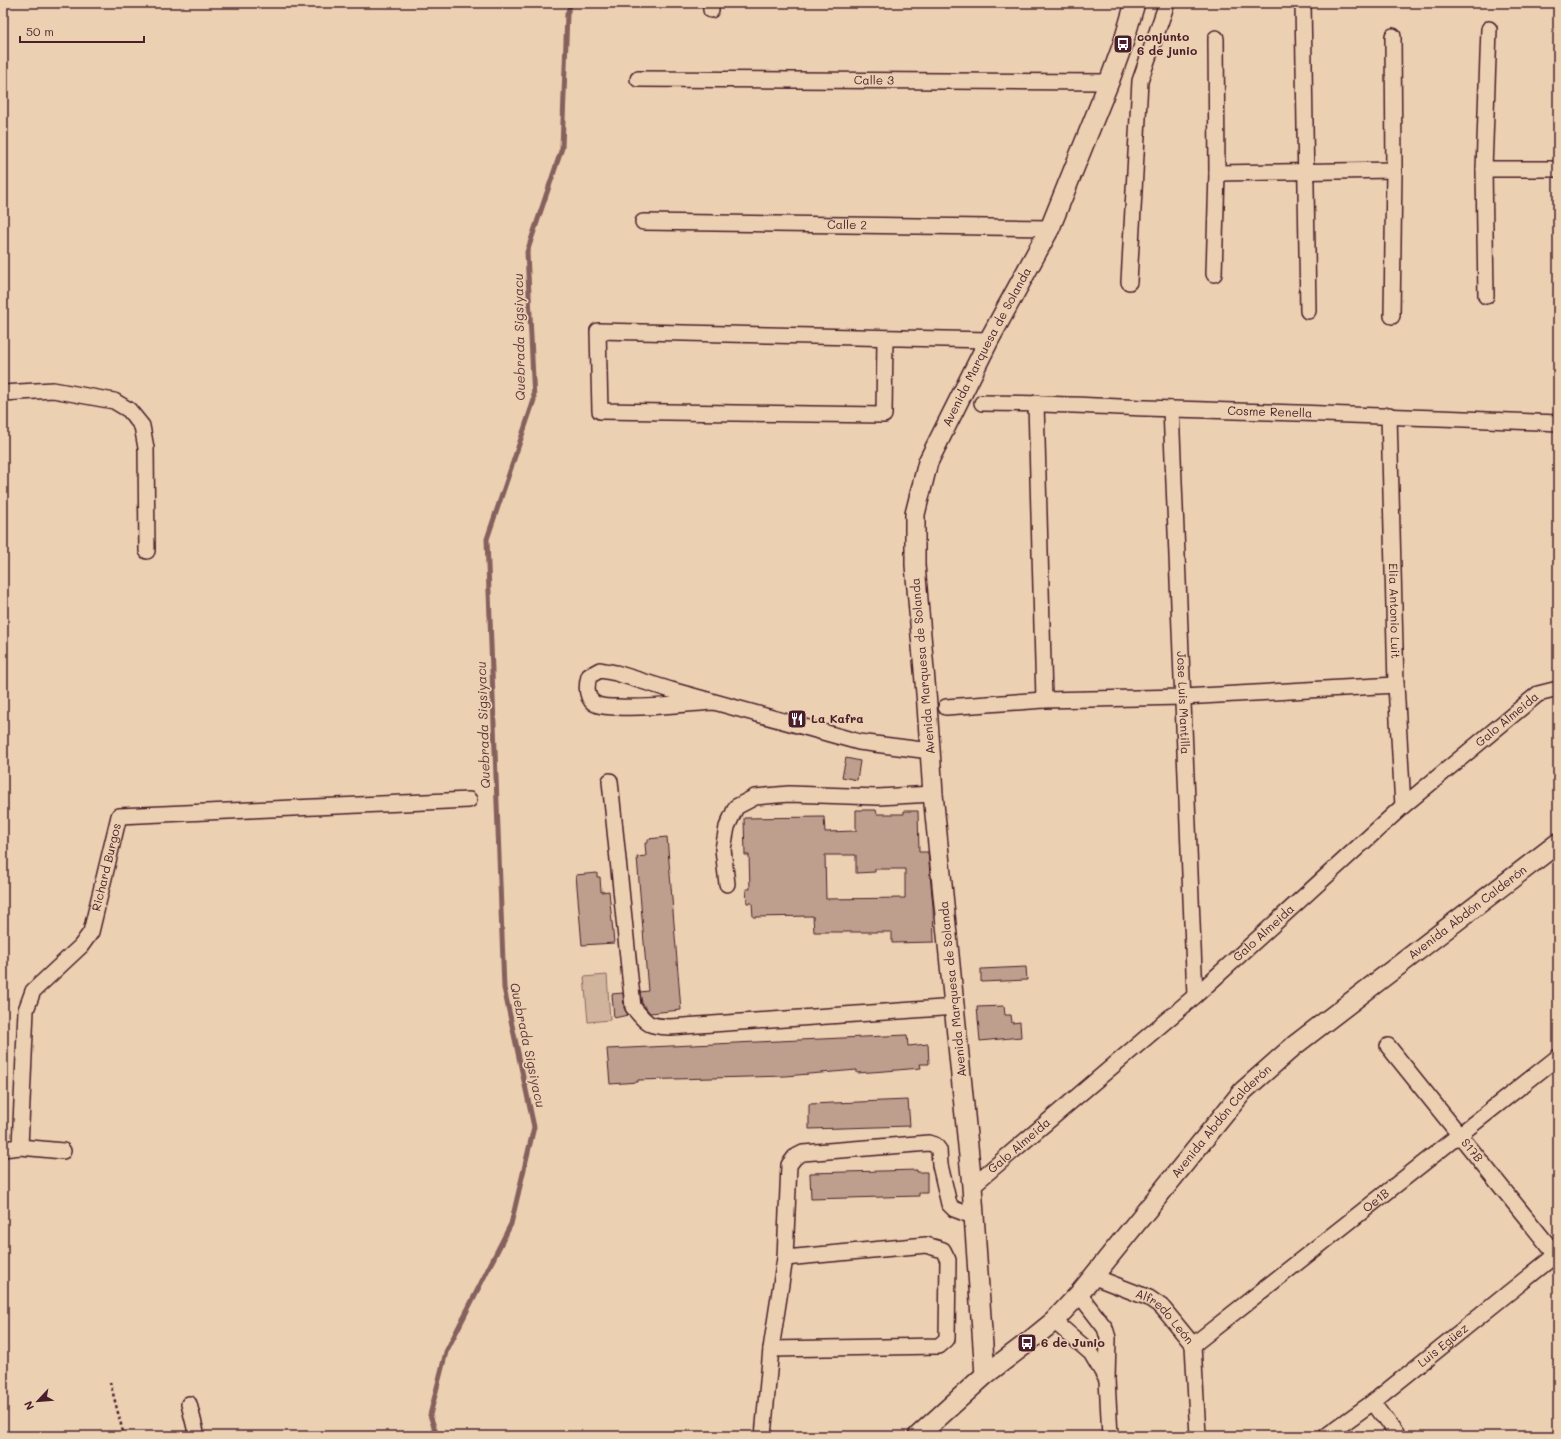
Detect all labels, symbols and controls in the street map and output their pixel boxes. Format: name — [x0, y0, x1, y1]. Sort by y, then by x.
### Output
scale bar — [20, 18, 144, 44]
text: 50 m — [26, 23, 54, 39]
place label: conjunto 6 de junio — [1137, 28, 1197, 58]
bus stop icon: conjunto 6 de junio — [1112, 33, 1134, 55]
street label: Calle 3 — [854, 71, 894, 88]
street label: Calle 2 — [827, 216, 867, 232]
street label: Avenida Marquesa de Solanda — [938, 264, 1034, 429]
water label: Quebrada Sigsiyacu — [509, 273, 528, 401]
street label: Cosme Renella — [1227, 402, 1313, 420]
street label: Elia Antonio Luit — [1386, 563, 1404, 659]
street label: Avenida Marquesa de Solanda — [906, 577, 938, 755]
street label: Jose Luis Mantilla — [1174, 651, 1194, 755]
water label: Quebrada Sigsiyacu — [472, 661, 493, 789]
street label: Galo Almeida — [1472, 688, 1541, 750]
restaurant icon: La Kafra — [786, 708, 808, 730]
place label: La Kafra — [811, 710, 864, 726]
street label: Richard Burgos — [87, 821, 124, 913]
street label: Avenida Abdón Calderón — [1404, 861, 1529, 962]
street label: Avenida Marquesa de Solanda — [935, 900, 969, 1078]
street label: Galo Almeida — [1229, 900, 1297, 965]
water label: Quebrada Sigsiyacu — [507, 981, 550, 1109]
street label: Avenida Abdón Calderón — [1167, 1061, 1274, 1181]
street label: Galo Almeida — [984, 1114, 1053, 1176]
street label: S17B — [1458, 1135, 1487, 1165]
street label: Oe1B — [1359, 1184, 1392, 1215]
street label: Alfredo León — [1134, 1285, 1198, 1347]
street label: Luis Egüez — [1414, 1319, 1471, 1370]
bus stop icon: 6 de Junio — [1016, 1332, 1038, 1354]
place label: 6 de Junio — [1041, 1334, 1105, 1350]
north arrow — [18, 1381, 58, 1421]
text: N — [20, 1399, 37, 1413]

